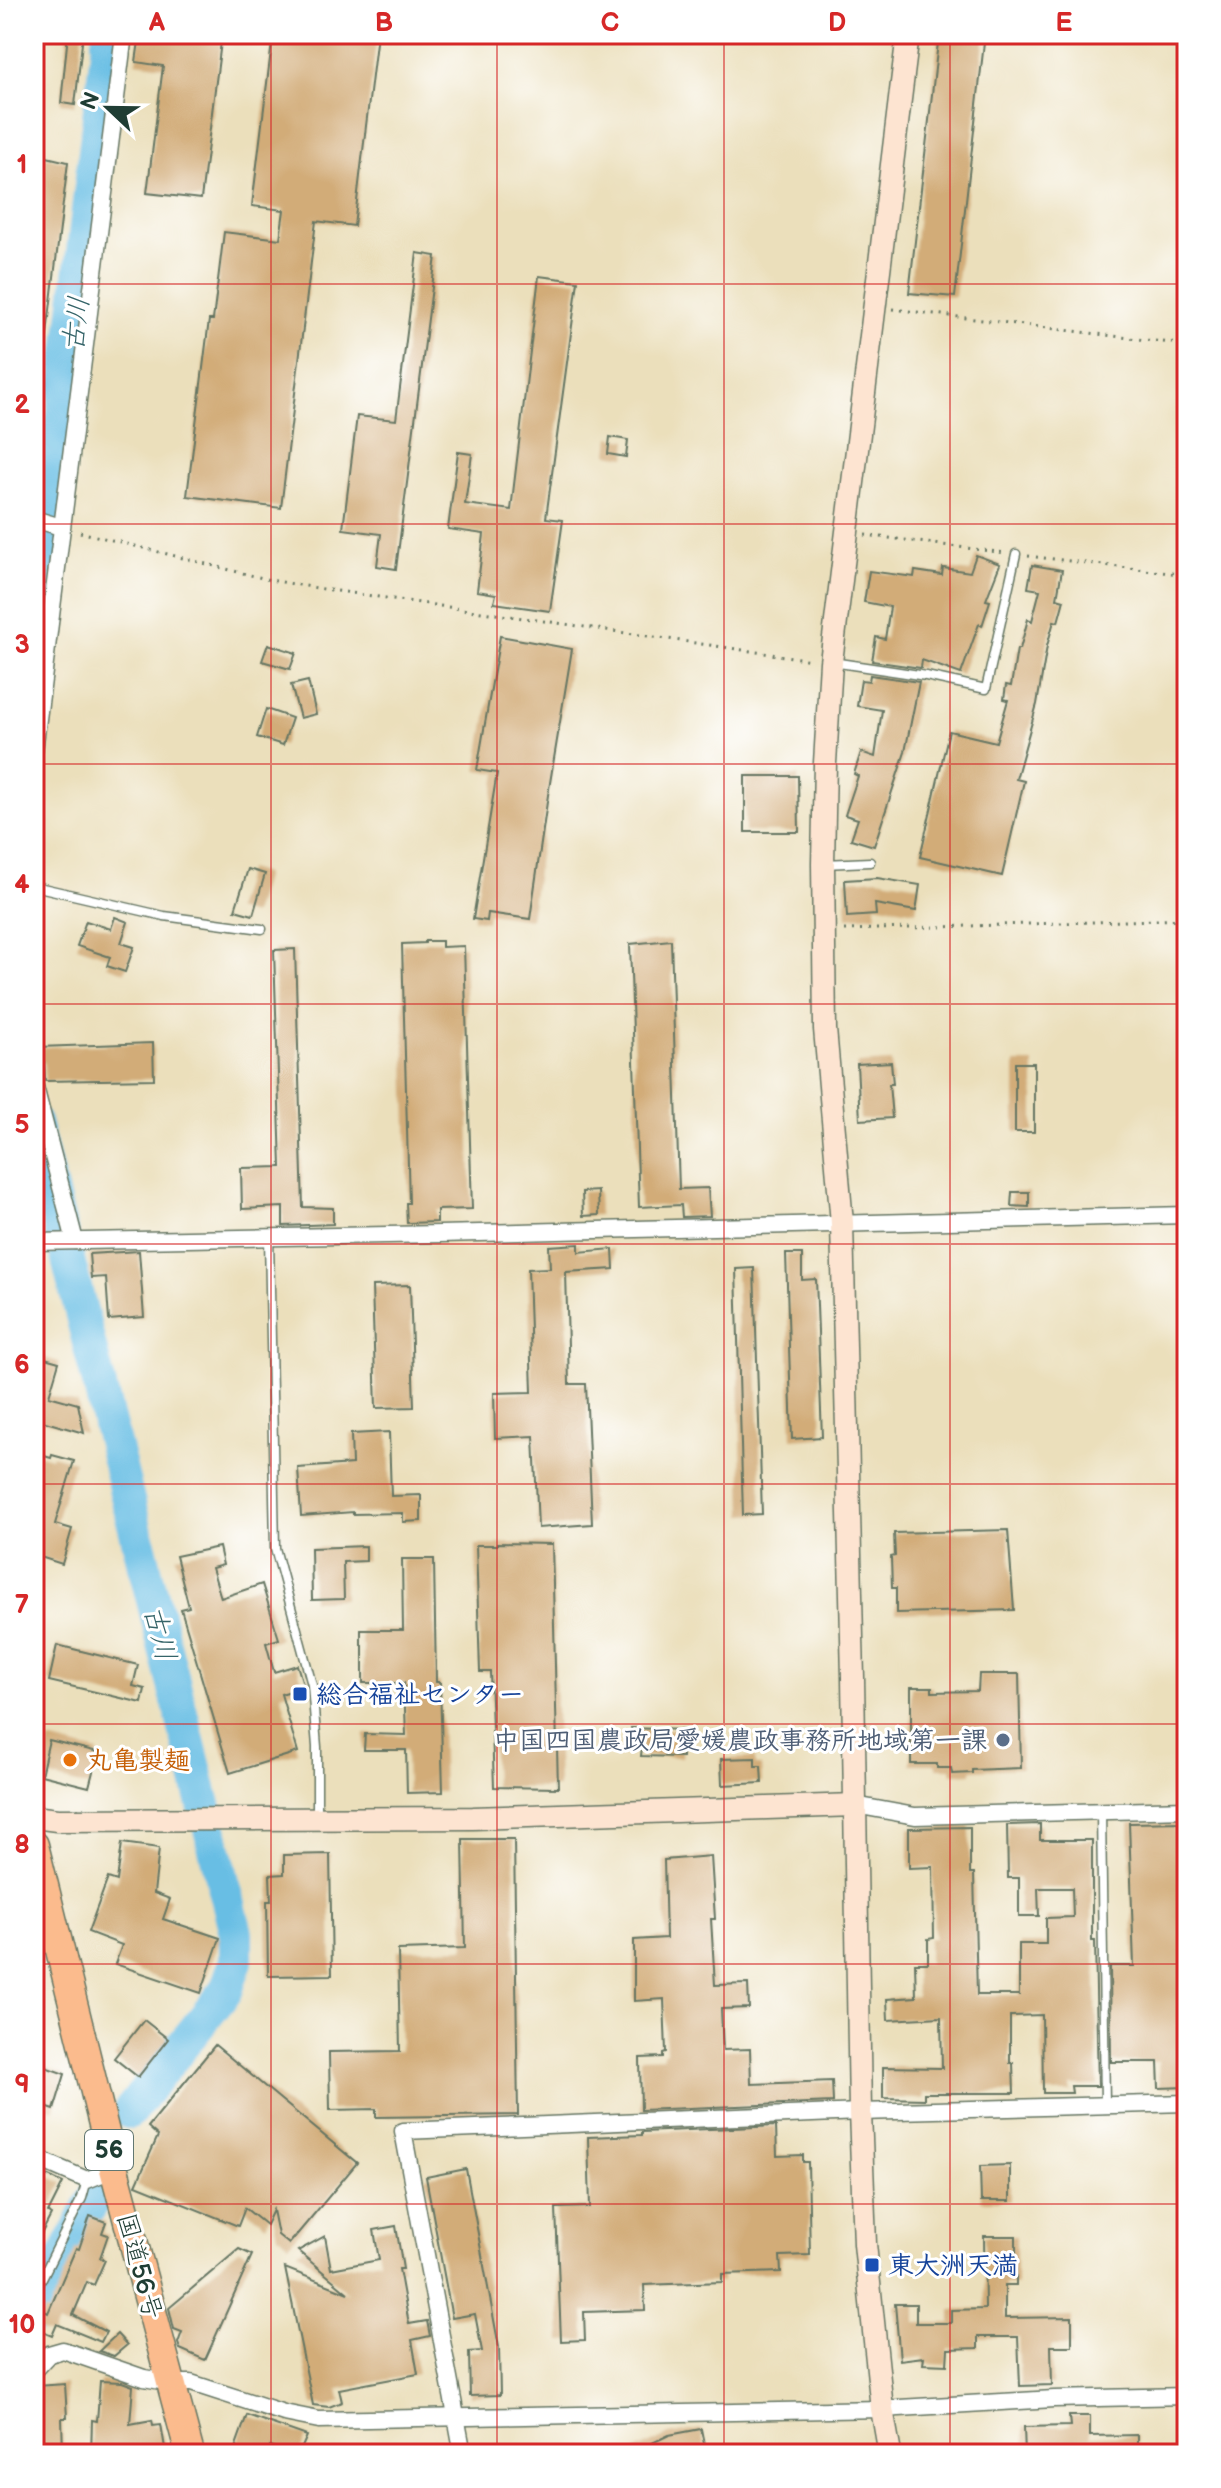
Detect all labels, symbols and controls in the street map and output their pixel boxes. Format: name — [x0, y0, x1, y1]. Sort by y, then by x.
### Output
text: A — [148, 8, 165, 39]
text: B — [375, 8, 393, 39]
text: C — [601, 8, 619, 39]
text: D — [828, 8, 846, 39]
text: E — [1056, 8, 1073, 39]
north arrow — [68, 68, 148, 148]
text: N — [75, 88, 106, 114]
text: 1 — [17, 150, 27, 181]
water label: 古川 — [57, 294, 96, 354]
text: 2 — [14, 390, 30, 421]
text: 3 — [14, 630, 30, 661]
text: 4 — [14, 870, 30, 901]
text: 5 — [14, 1110, 30, 1141]
text: 6 — [14, 1350, 30, 1381]
text: 7 — [15, 1590, 29, 1621]
water label: 古川 — [137, 1602, 182, 1665]
place label: 総合福祉センター — [316, 1680, 524, 1711]
marker: 総合福祉センター — [291, 1685, 309, 1703]
place label: 中国四国農政局愛媛農政事務所地域第一課 — [493, 1726, 987, 1757]
marker: 中国四国農政局愛媛農政事務所地域第一課 — [994, 1731, 1012, 1749]
place label: 丸亀製麺 — [86, 1746, 190, 1777]
marker: 丸亀製麺 — [61, 1751, 79, 1769]
text: 8 — [14, 1830, 30, 1861]
text: 9 — [14, 2070, 30, 2101]
road number: 56 — [85, 2130, 133, 2170]
street label: 国道56号 — [109, 2210, 168, 2323]
place label: 東大洲天満 — [888, 2251, 1018, 2282]
marker: 東大洲天満 — [863, 2256, 881, 2274]
text: 10 — [8, 2310, 36, 2341]

